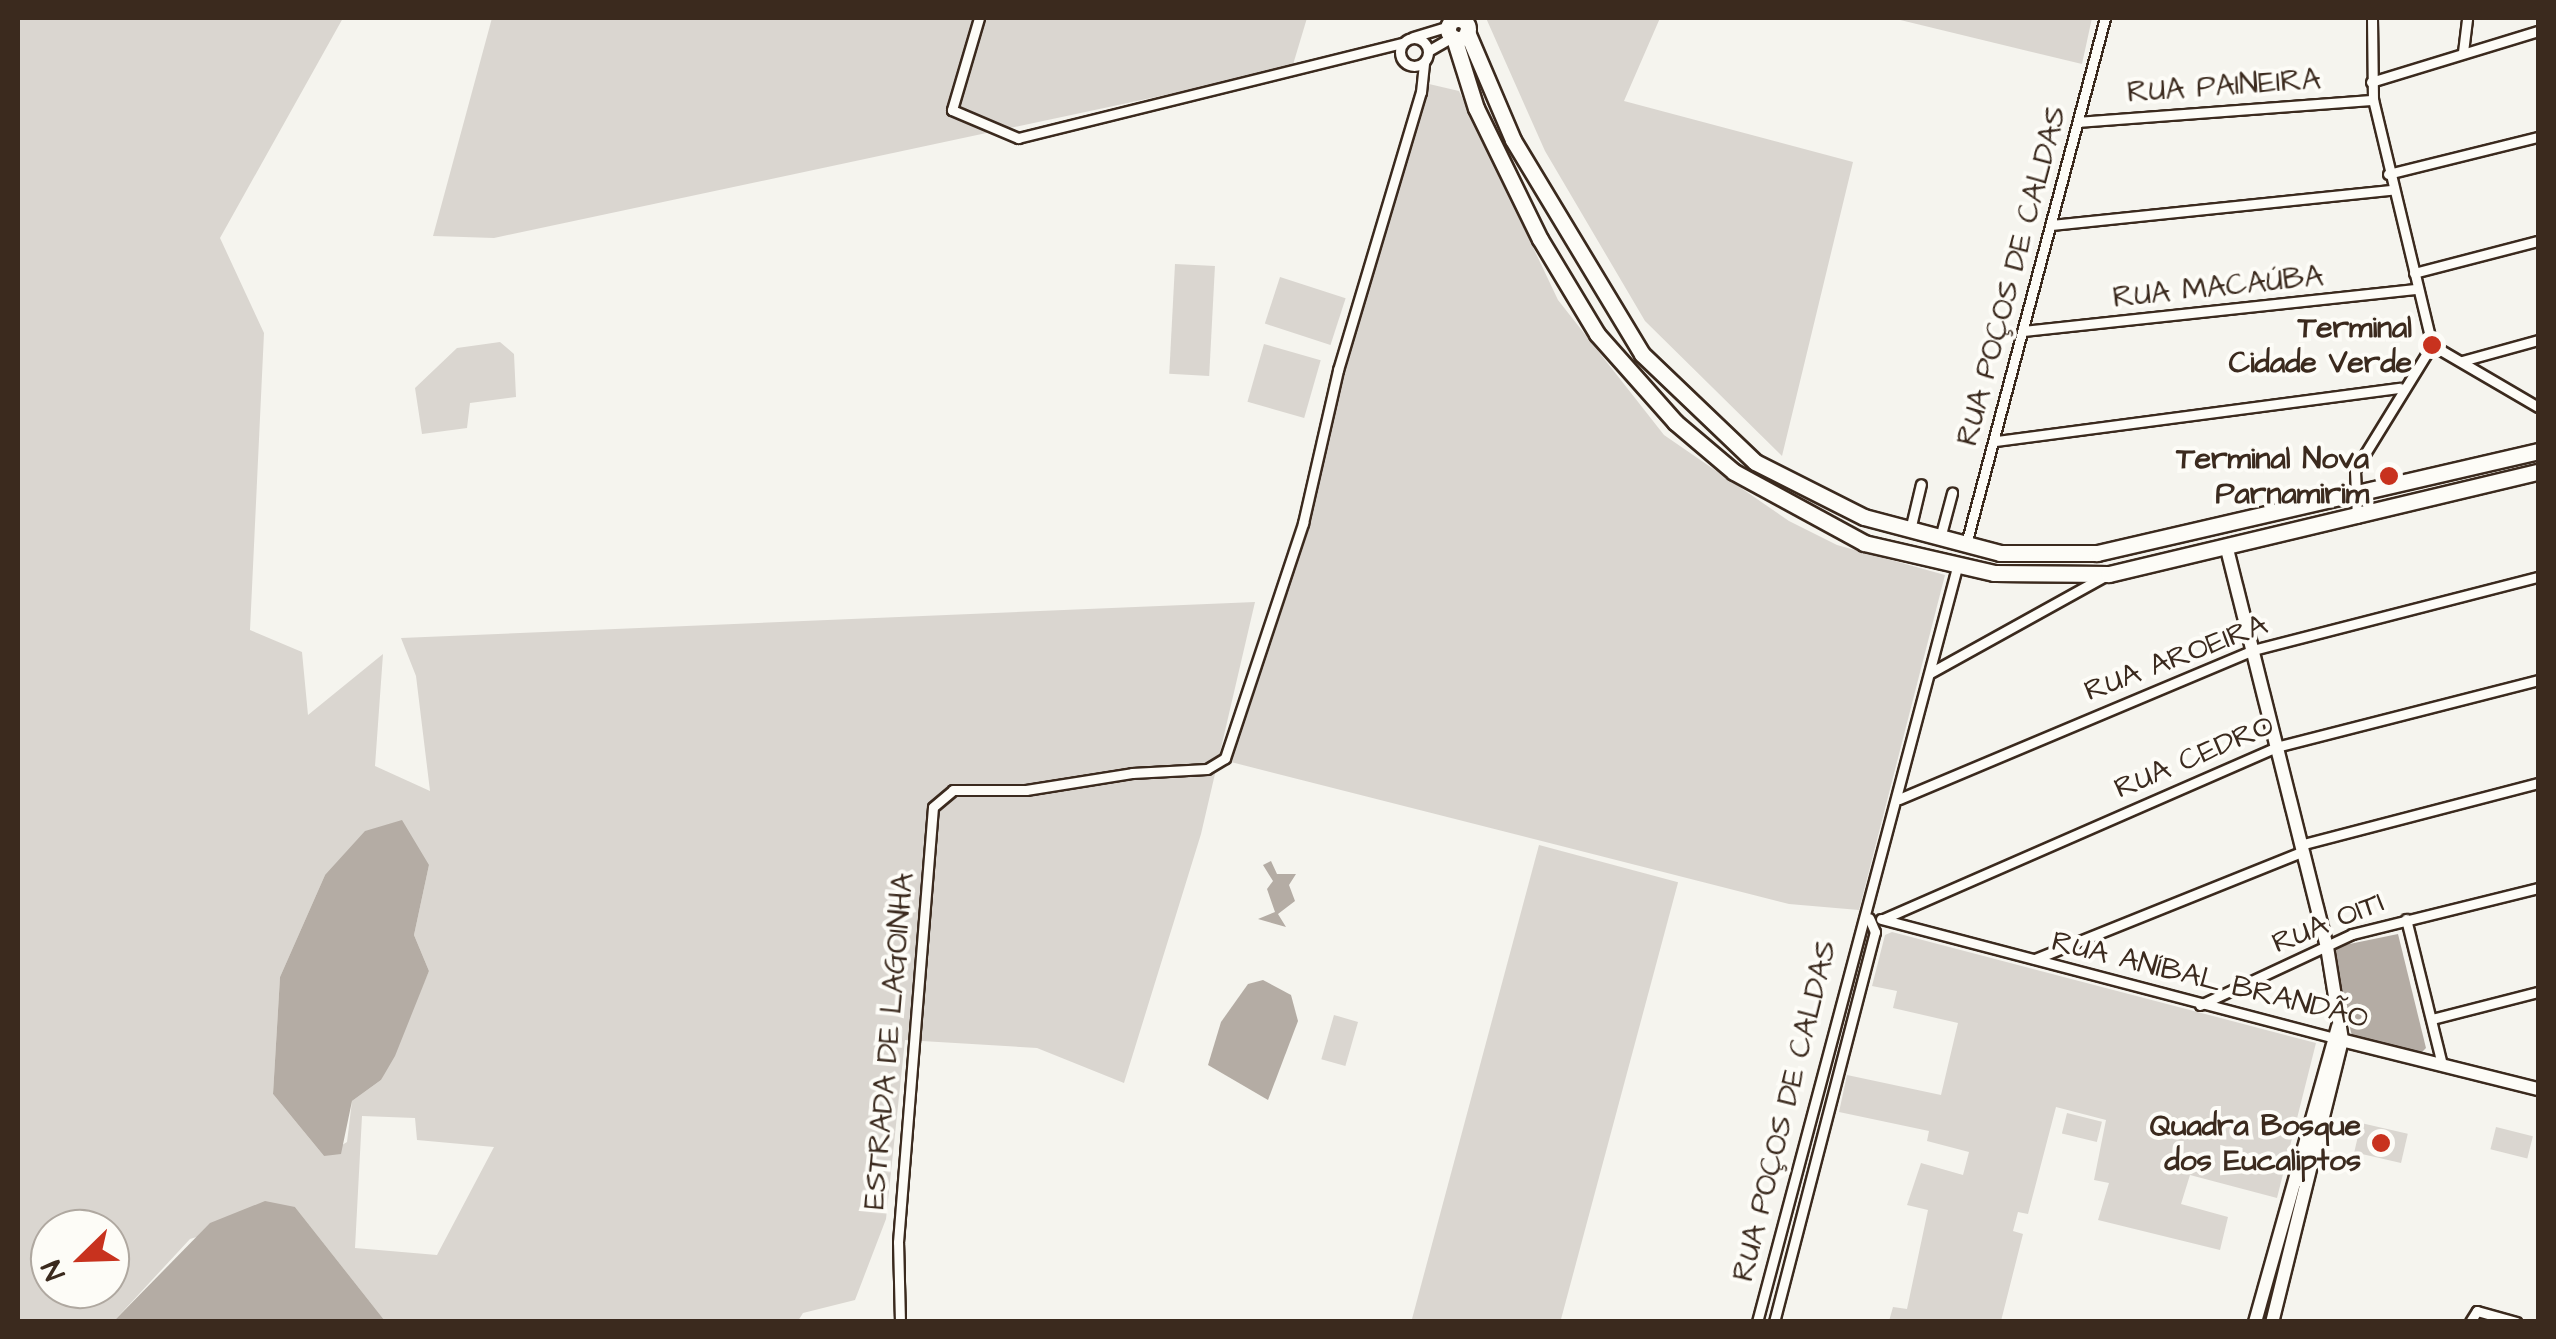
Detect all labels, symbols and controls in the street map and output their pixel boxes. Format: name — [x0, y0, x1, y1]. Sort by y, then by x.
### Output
street label: RUA PAINEIRA — [2126, 61, 2322, 111]
street label: RUA POÇOS DE CALDAS — [1949, 102, 2075, 450]
street label: RUA MACAÚBA — [2111, 258, 2325, 316]
place label: Terminal Cidade Verde — [2229, 310, 2412, 380]
marker: Terminal Cidade Verde — [2421, 334, 2443, 356]
place label: Terminal Nova Parnamirim — [2176, 441, 2369, 512]
marker: Terminal Nova Parnamirim — [2378, 465, 2400, 487]
street label: RUA AROEIRA — [2079, 607, 2273, 709]
street label: RUA CEDRO — [2109, 707, 2279, 807]
street label: ESTRADA DE LAGOINHA — [856, 871, 922, 1211]
street label: RUA OITI — [2267, 884, 2389, 962]
street label: RUA ANÍBAL BRANDÃO — [2048, 923, 2372, 1037]
street label: RUA POÇOS DE CALDAS — [1725, 937, 1845, 1285]
place label: Quadra Bosque dos Eucaliptos — [2150, 1108, 2361, 1178]
marker: Quadra Bosque dos Eucaliptos — [2370, 1132, 2392, 1154]
north arrow — [30, 1209, 130, 1309]
text: N — [32, 1254, 75, 1286]

